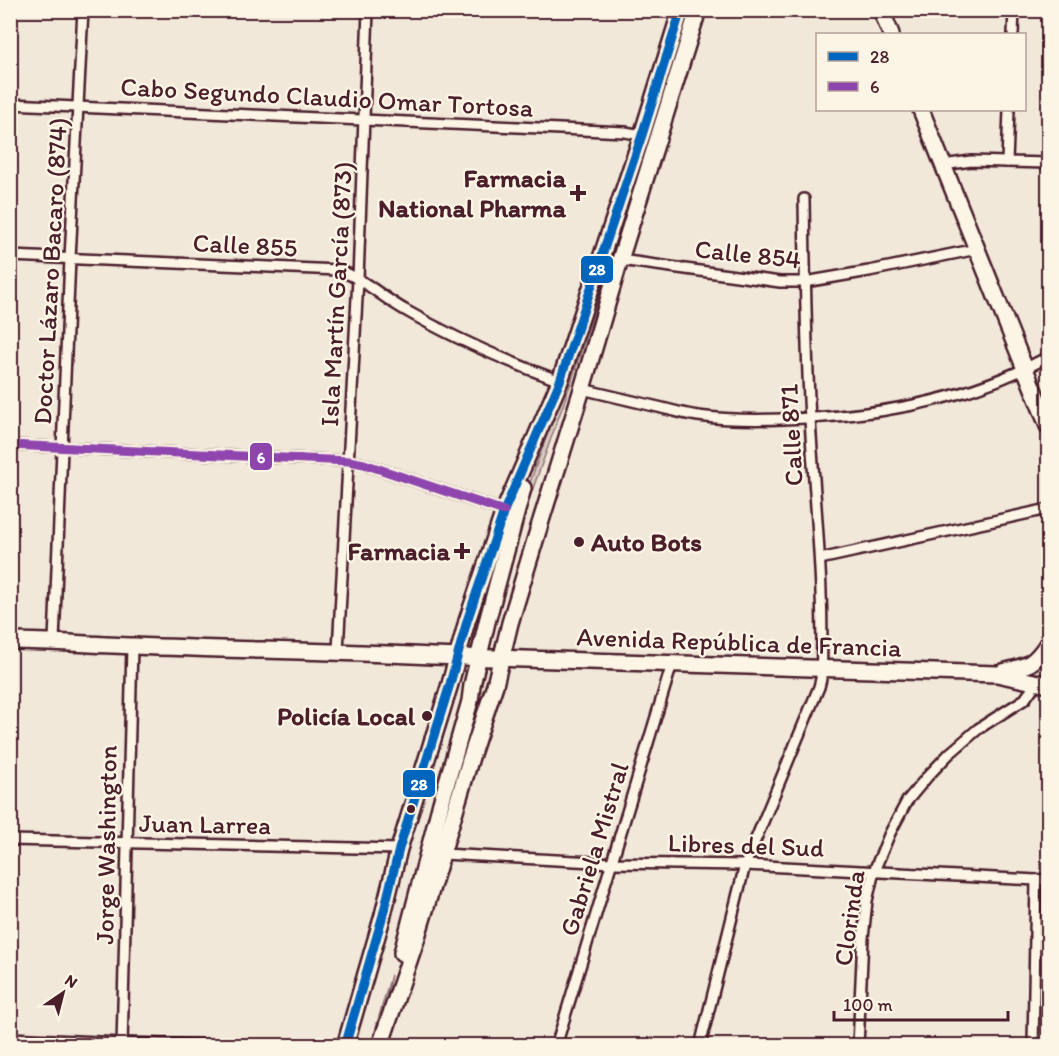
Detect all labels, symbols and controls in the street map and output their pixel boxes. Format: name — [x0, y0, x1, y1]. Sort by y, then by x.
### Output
legend — [816, 33, 1026, 111]
text: 28 — [870, 46, 889, 68]
street label: Cabo Segundo Claudio Omar Tortosa — [120, 70, 535, 124]
text: 6 — [870, 76, 880, 98]
street label: Doctor Lázaro Bacaro (874) — [26, 117, 74, 425]
street label: Isla Martín García (873) — [313, 161, 359, 427]
place label: Farmacia National Pharma — [378, 162, 566, 224]
marker: Farmacia National Pharma — [571, 186, 585, 200]
street label: Calle 855 — [192, 226, 298, 264]
street label: Calle 854 — [693, 233, 803, 276]
line badge: 28 — [580, 255, 614, 284]
text: 28 — [588, 260, 606, 279]
street label: Calle 871 — [772, 383, 810, 487]
line badge: 6 — [249, 442, 273, 471]
text: 6 — [257, 448, 266, 467]
place label: Auto Bots — [590, 526, 702, 558]
place label: Farmacia — [348, 535, 450, 567]
marker: Auto Bots — [572, 535, 586, 549]
marker: Farmacia — [455, 544, 469, 558]
street label: Avenida República de Francia — [576, 620, 902, 664]
place label: Policía Local — [277, 700, 416, 732]
marker: Policía Local — [420, 709, 434, 723]
street label: Jorge Washington — [88, 745, 124, 945]
street label: Gabriela Mistral — [552, 758, 636, 940]
line badge: 28 — [402, 769, 436, 798]
text: 28 — [410, 775, 428, 794]
unlabelled marker — [405, 803, 417, 815]
street label: Juan Larrea — [139, 807, 272, 841]
street label: Libres del Sud — [667, 826, 825, 864]
street label: Clorinda — [826, 868, 872, 968]
north arrow — [33, 963, 93, 1023]
text: N — [61, 970, 81, 992]
scale bar — [834, 984, 1008, 1022]
text: 100 m — [843, 994, 893, 1016]

